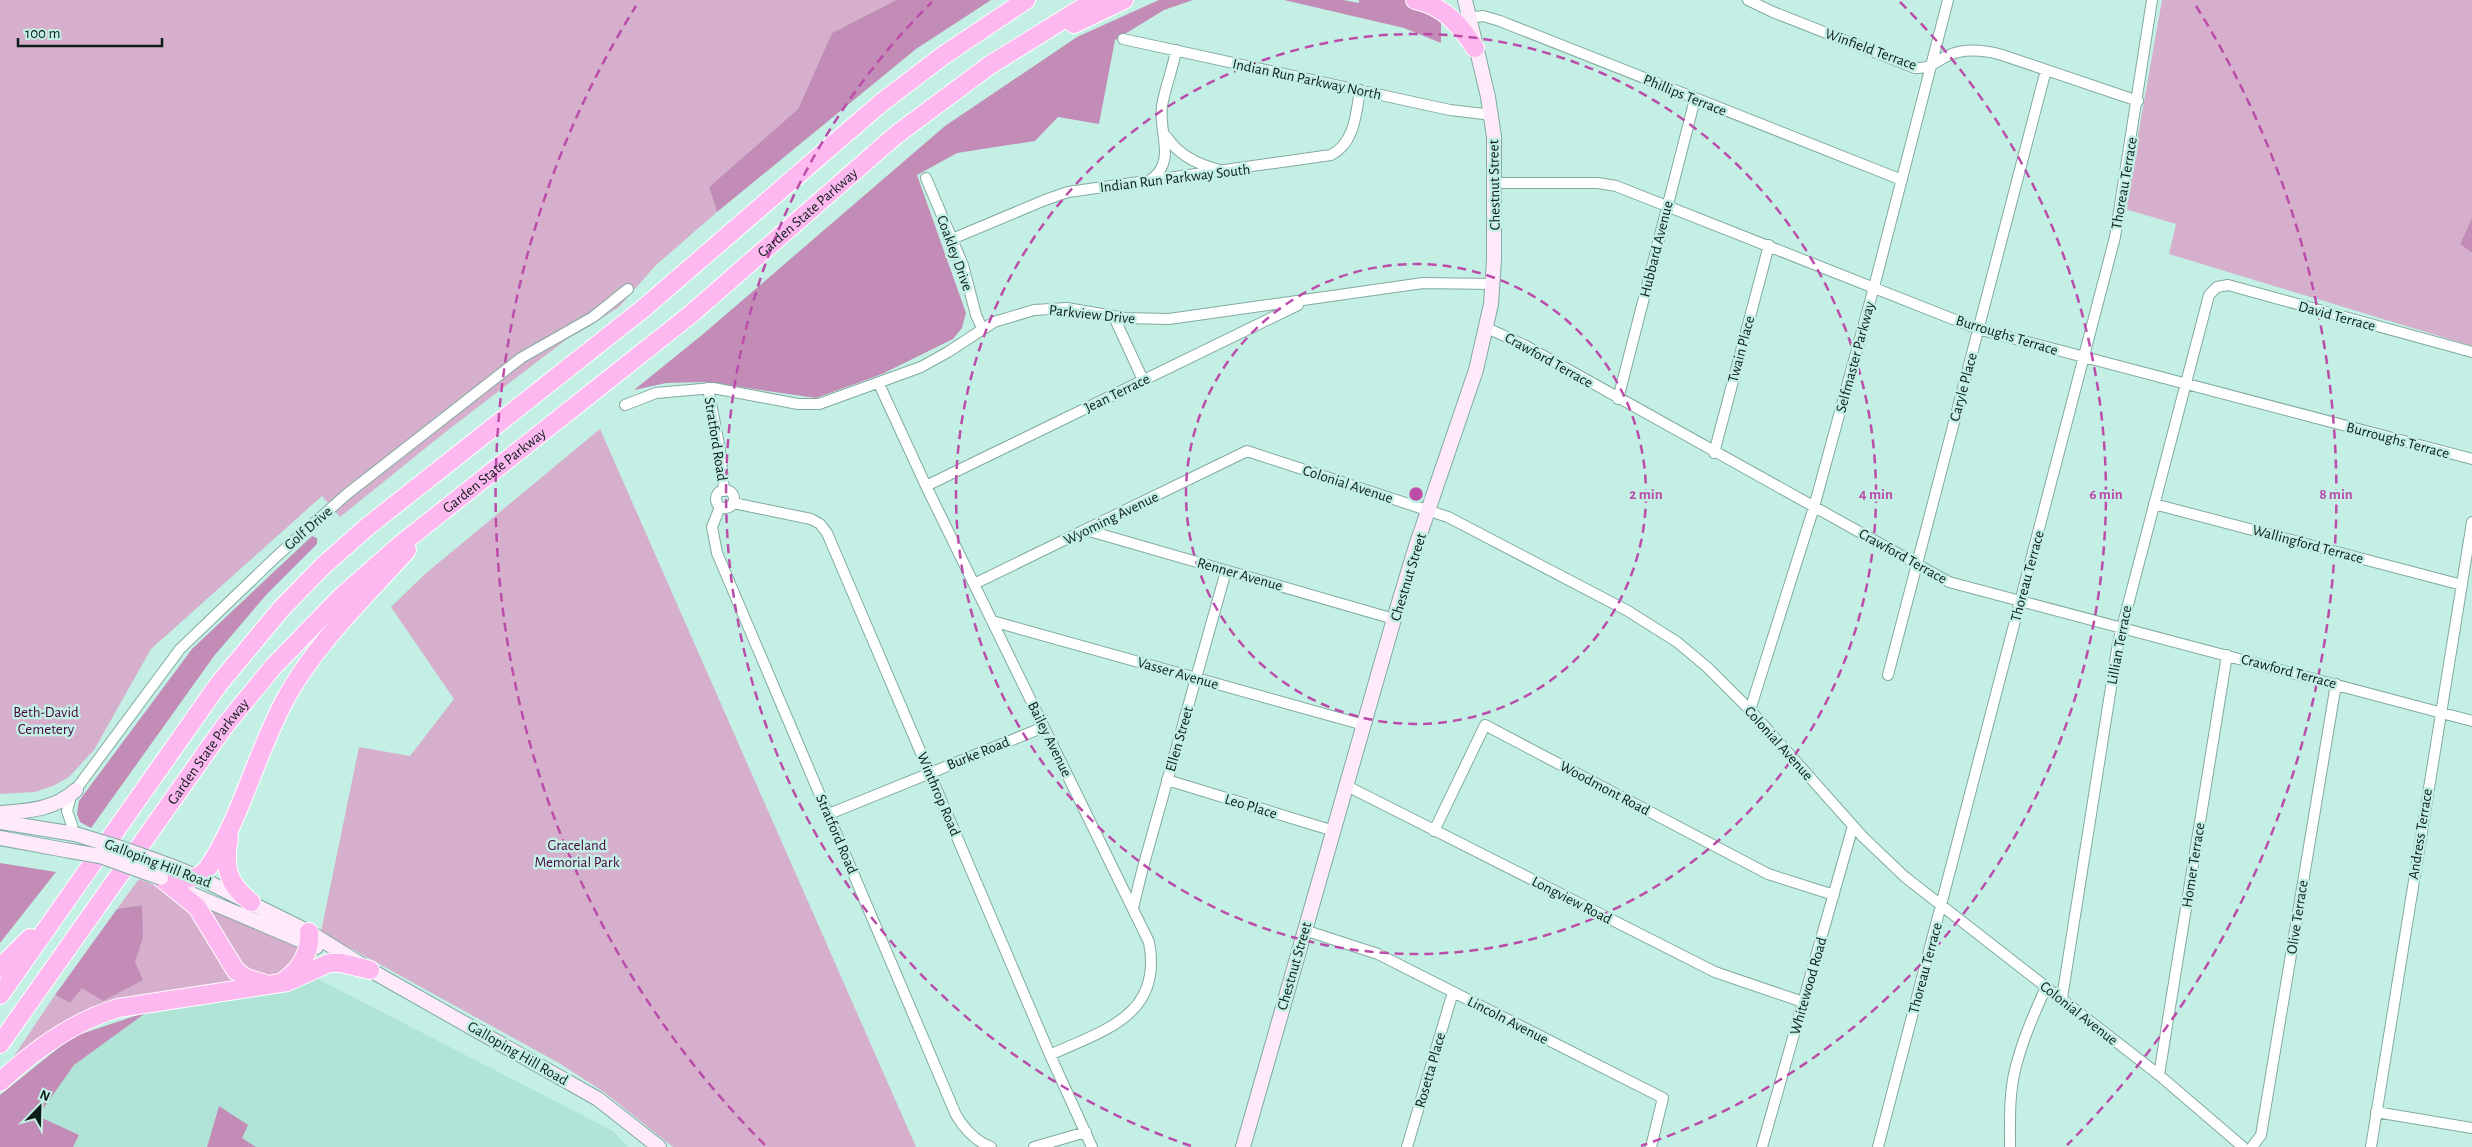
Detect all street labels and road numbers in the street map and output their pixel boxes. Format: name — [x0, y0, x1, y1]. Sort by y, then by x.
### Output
street label: Winfield Terrace — [1823, 26, 1919, 73]
street label: Indian Run Parkway North — [1231, 56, 1383, 103]
street label: Phillips Terrace — [1641, 72, 1729, 119]
street label: Thoreau Terrace — [2109, 136, 2140, 230]
street label: Chestnut Street — [1486, 139, 1503, 231]
street label: Indian Run Parkway South — [1099, 162, 1251, 195]
street label: Garden State Parkway — [755, 165, 861, 260]
street label: Hubbard Avenue — [1637, 199, 1676, 299]
street label: Coakley Drive — [934, 213, 975, 293]
street label: Selfmaster Parkway — [1833, 299, 1878, 414]
street label: David Terrace — [2297, 299, 2377, 334]
street label: Parkview Drive — [1048, 303, 1136, 326]
street label: Burroughs Terrace — [1954, 313, 2060, 358]
street label: Twain Place — [1725, 314, 1758, 384]
street label: Crawford Terrace — [1502, 330, 1595, 391]
street label: Caryle Place — [1947, 351, 1980, 423]
street label: Jean Terrace — [1082, 371, 1152, 416]
street label: Stratford Road — [701, 396, 730, 482]
street label: Burroughs Terrace — [2345, 420, 2451, 461]
street label: Garden State Parkway — [440, 425, 549, 516]
street label: Colonial Avenue — [1301, 463, 1395, 506]
street label: Wyoming Avenue — [1061, 489, 1161, 548]
street label: Golf Drive — [282, 504, 335, 553]
street label: Wallingford Terrace — [2251, 522, 2365, 567]
street label: Crawford Terrace — [1856, 526, 1949, 587]
street label: Thoreau Terrace — [2008, 529, 2047, 623]
street label: Chestnut Street — [1388, 531, 1429, 623]
street label: Renner Avenue — [1195, 555, 1284, 594]
street label: Lillian Terrace — [2104, 604, 2135, 686]
street label: Crawford Terrace — [2240, 652, 2338, 691]
street label: Vasser Avenue — [1136, 655, 1220, 692]
street label: Garden State Parkway — [165, 695, 252, 807]
street label: Bailey Avenue — [1025, 699, 1074, 779]
street label: Colonial Avenue — [1742, 703, 1816, 783]
street label: Ellen Street — [1163, 705, 1196, 773]
street label: Burke Road — [945, 734, 1012, 773]
street label: Winthrop Road — [914, 750, 963, 838]
street label: Woodmont Road — [1557, 759, 1652, 818]
street label: Andress Terrace — [2406, 788, 2435, 881]
street label: Leo Place — [1223, 791, 1279, 822]
street label: Stratford Road — [813, 792, 860, 876]
street label: Homer Terrace — [2179, 821, 2208, 909]
street label: Galloping Hill Road — [102, 836, 213, 891]
street label: Longview Road — [1529, 874, 1614, 927]
street label: Olive Terrace — [2284, 879, 2311, 955]
street label: Chestnut Street — [1275, 920, 1314, 1012]
street label: Thoreau Terrace — [1906, 921, 1945, 1015]
street label: Whitewood Road — [1787, 935, 1830, 1037]
street label: Colonial Avenue — [2037, 979, 2120, 1048]
street label: Lincoln Avenue — [1465, 994, 1551, 1047]
street label: Galloping Hill Road — [465, 1019, 571, 1088]
street label: Rosetta Place — [1413, 1031, 1448, 1110]

